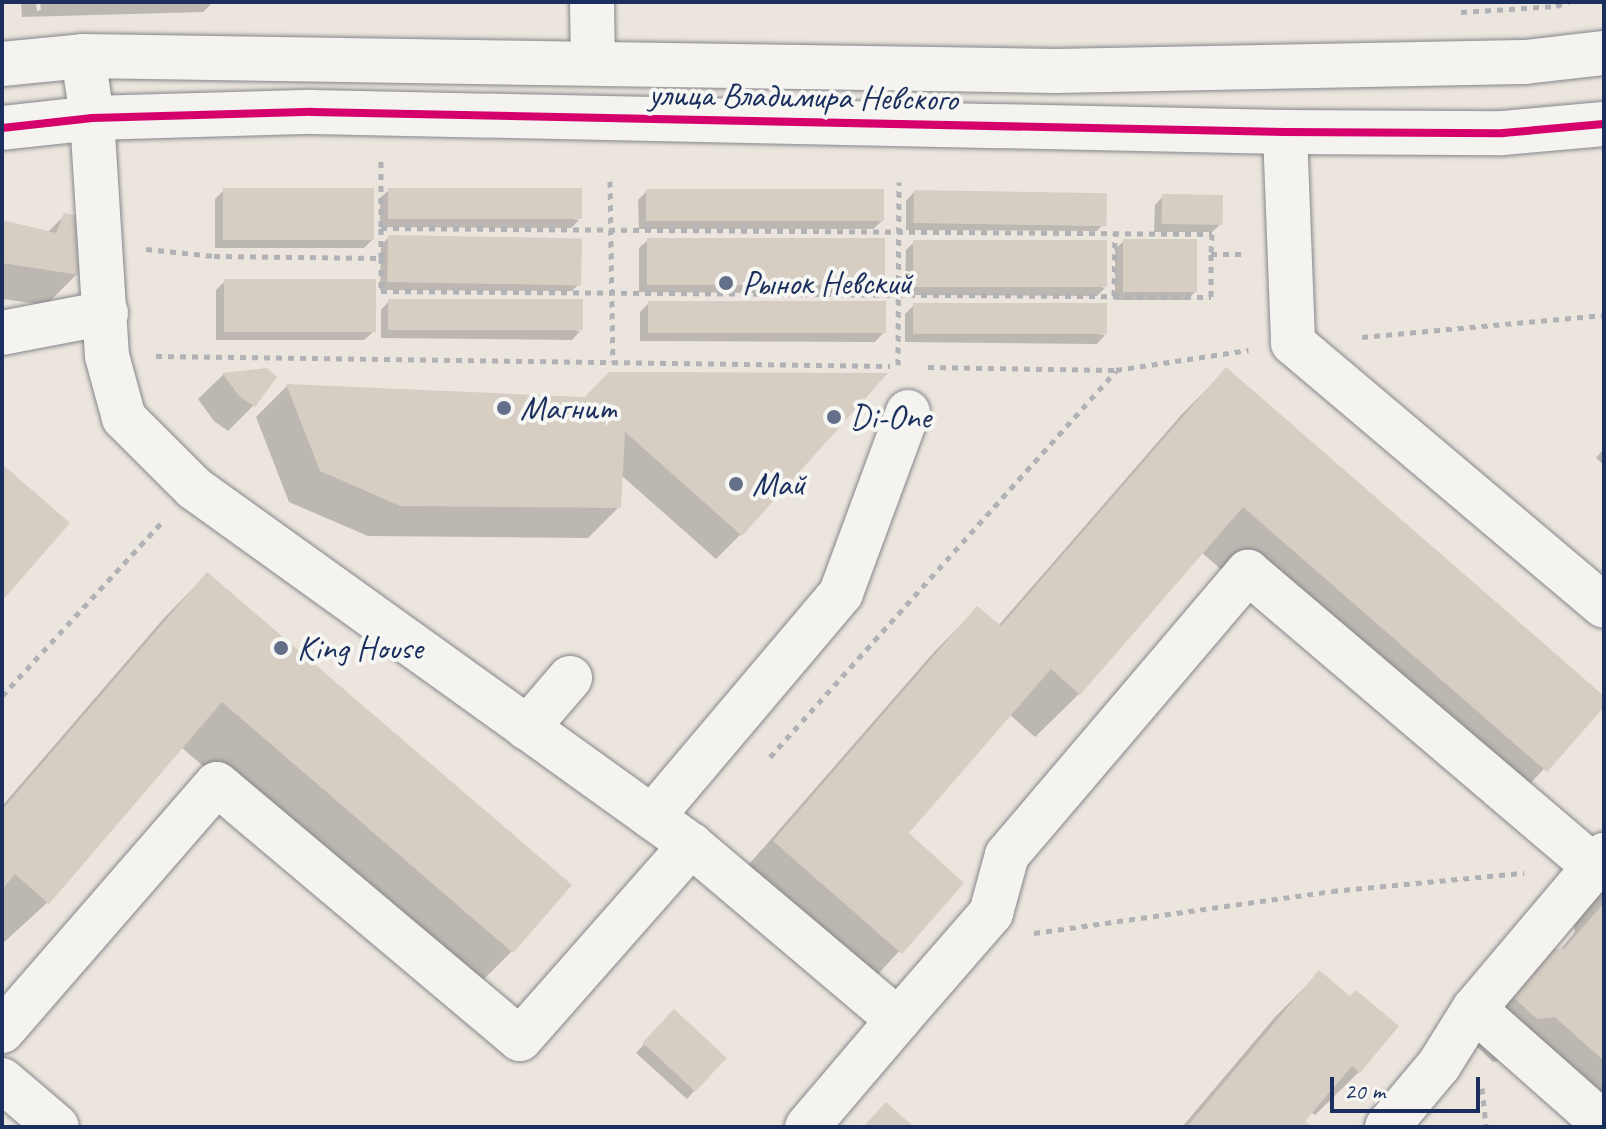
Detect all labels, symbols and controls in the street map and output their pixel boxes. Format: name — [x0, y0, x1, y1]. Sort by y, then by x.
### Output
street label: улица Владимира Невского — [649, 73, 957, 119]
place label: Рынок Невский — [742, 263, 915, 303]
marker: Рынок Невский — [717, 274, 735, 292]
place label: Магнит — [520, 388, 617, 428]
place label: Di-One — [850, 397, 931, 437]
marker: Магнит — [495, 399, 513, 417]
marker: Di-One — [825, 408, 843, 426]
place label: Май — [752, 464, 806, 504]
marker: Май — [727, 475, 745, 493]
place label: King House — [297, 628, 423, 668]
marker: King House — [272, 639, 290, 657]
scale bar — [1334, 1061, 1484, 1111]
text: 20 m — [1344, 1076, 1385, 1106]

